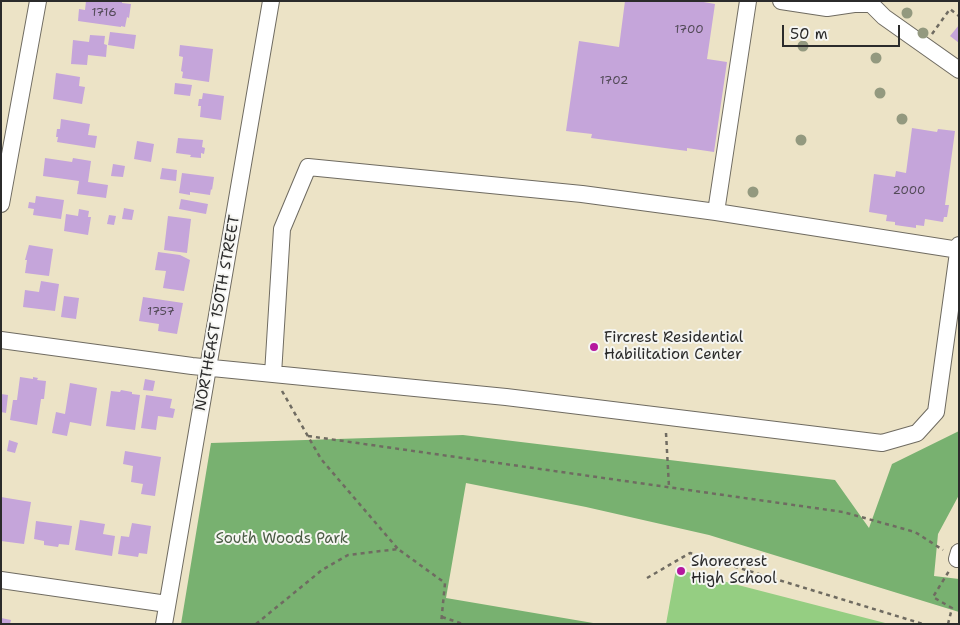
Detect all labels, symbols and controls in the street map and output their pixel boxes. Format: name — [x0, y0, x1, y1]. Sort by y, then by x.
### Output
house number: 1716 — [91, 6, 117, 20]
scale bar — [785, 15, 902, 47]
house number: 1700 — [674, 23, 704, 37]
text: 50 m — [790, 24, 828, 44]
house number: 1702 — [600, 74, 628, 88]
house number: 2000 — [892, 184, 926, 198]
street label: NORTHEAST 150TH STREET — [192, 214, 244, 412]
house number: 1757 — [147, 305, 175, 319]
place label: Fircrest Residential Habilitation Center — [604, 329, 743, 364]
marker: Fircrest Residential Habilitation Center — [588, 341, 600, 353]
park label: South Woods Park — [216, 530, 348, 548]
place label: Shorecrest High School — [691, 553, 777, 588]
marker: Shorecrest High School — [675, 565, 687, 577]

